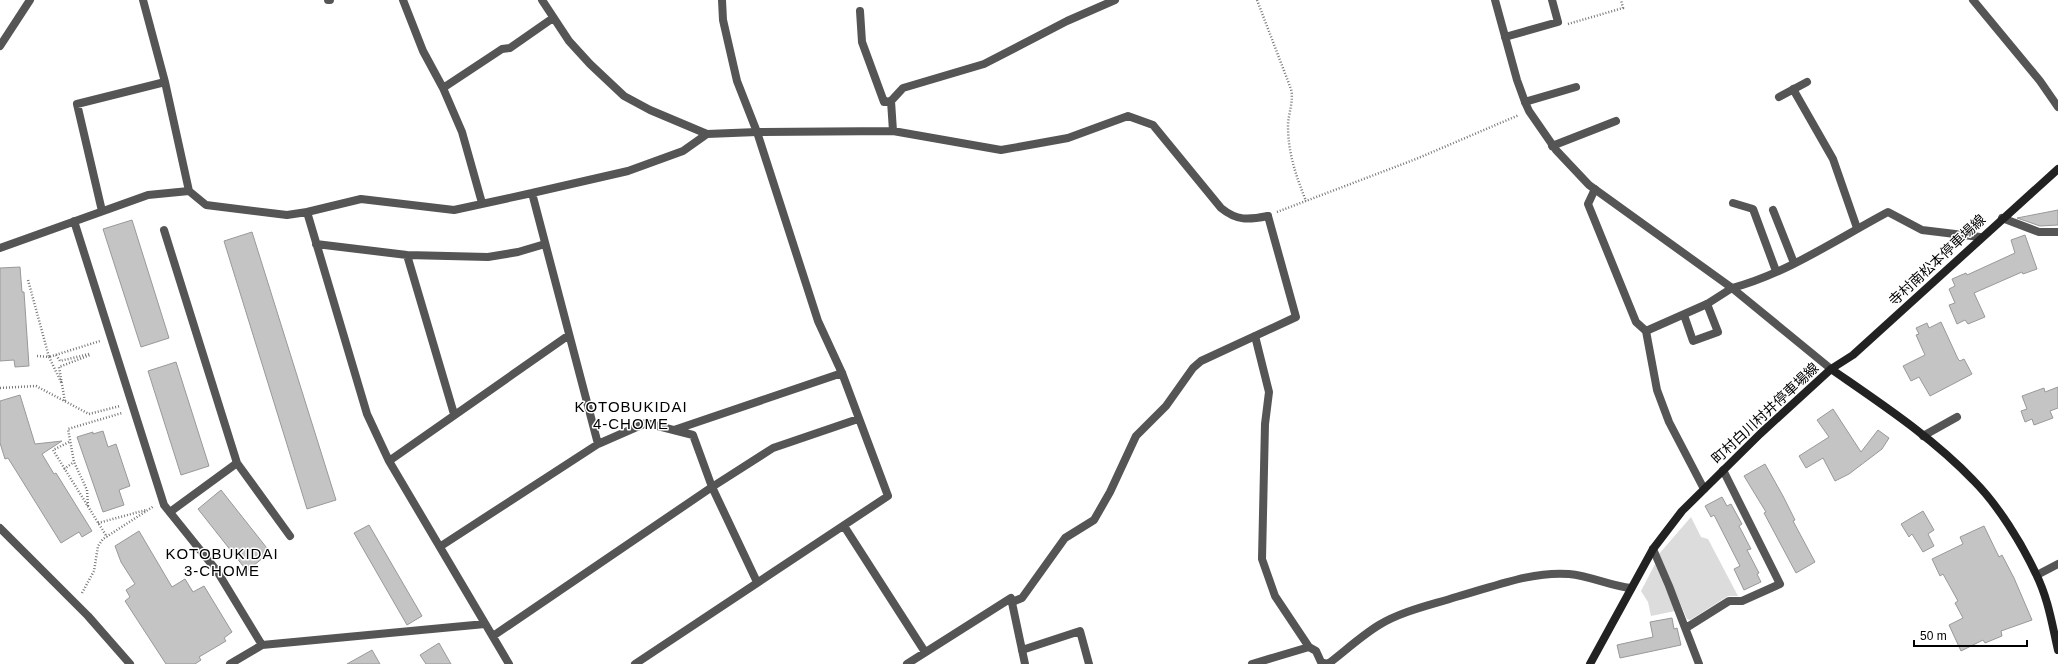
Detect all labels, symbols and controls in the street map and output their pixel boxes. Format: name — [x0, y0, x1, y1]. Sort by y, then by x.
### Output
street label: 寺村南松本停車場線 — [1885, 211, 1989, 309]
street label: 町村白川村井停車場線 — [1708, 359, 1822, 467]
district label: KOTOBUKIDAI 4-CHOME — [574, 398, 688, 432]
district label: KOTOBUKIDAI 3-CHOME — [165, 545, 279, 579]
scale bar — [1914, 622, 2027, 648]
text: 50 m — [1920, 629, 1947, 643]

